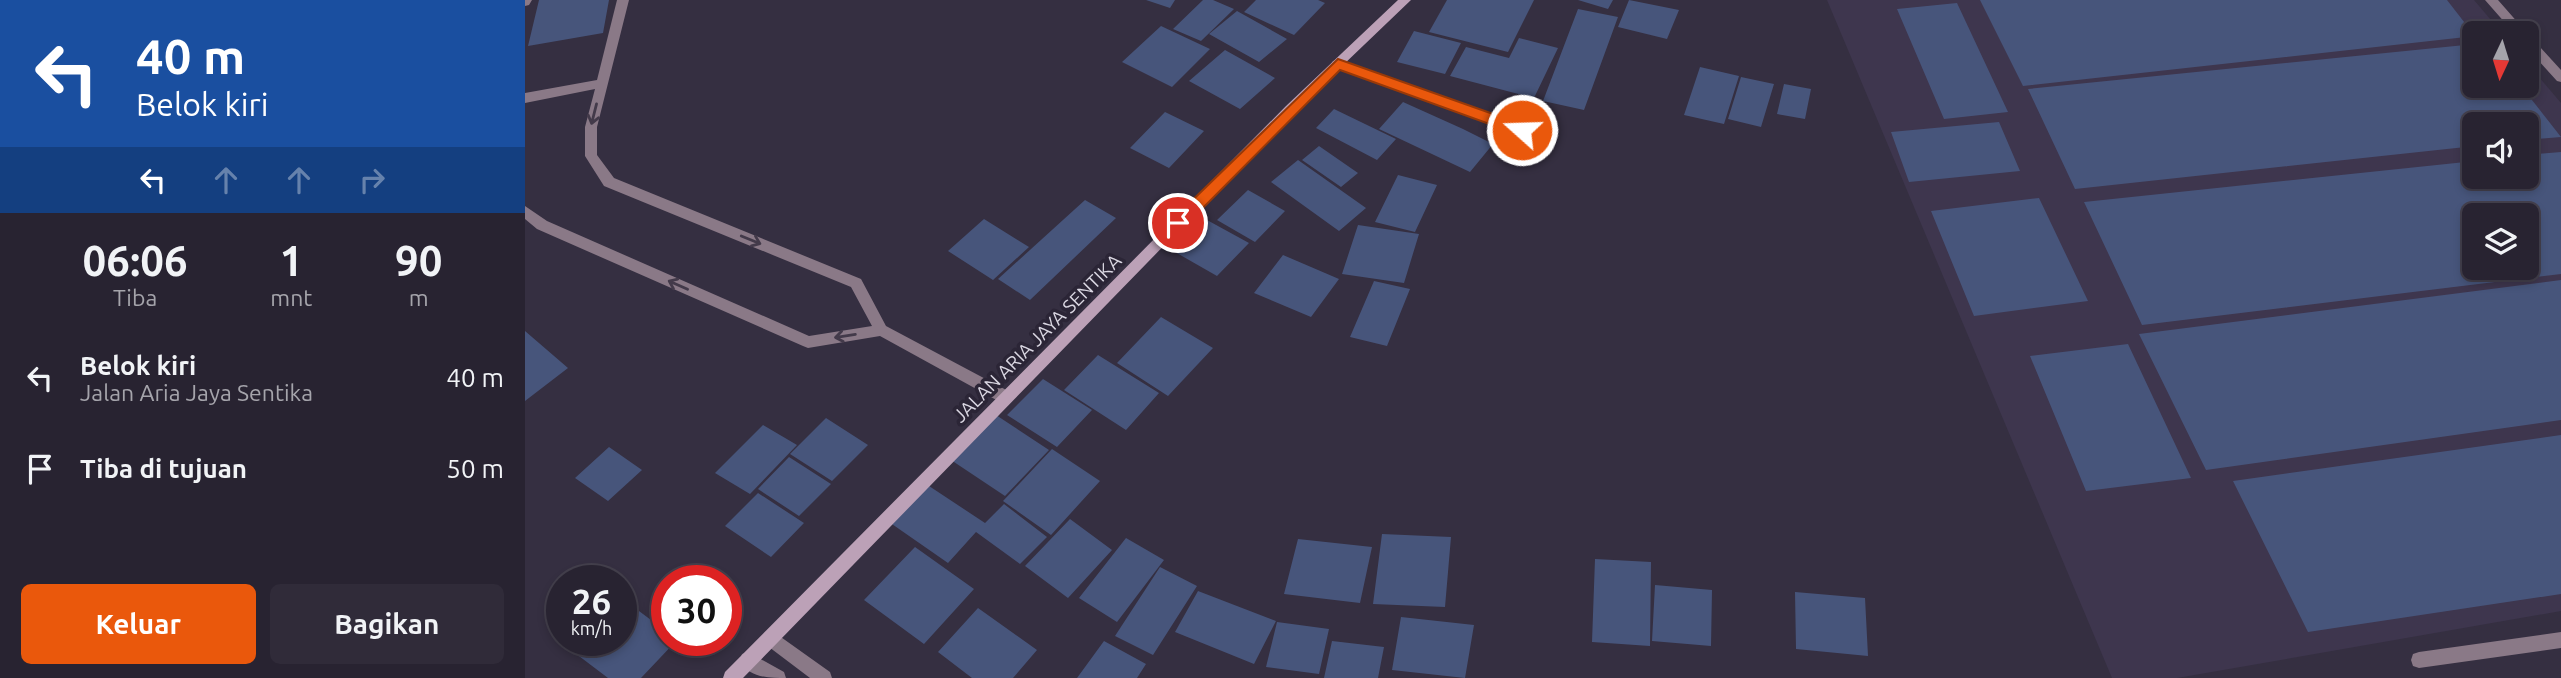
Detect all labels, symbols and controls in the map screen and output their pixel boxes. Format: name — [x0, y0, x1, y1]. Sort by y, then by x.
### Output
north arrow — [2462, 21, 2539, 98]
map controls — [2462, 21, 2539, 280]
icon: left — [21, 28, 112, 119]
text: 40 m — [136, 28, 245, 83]
text: Belok kiri — [136, 86, 268, 122]
position arrow — [1485, 93, 1559, 167]
one-way arrow — [587, 102, 600, 125]
button: sound — [2462, 112, 2539, 189]
icon: left — [134, 161, 172, 199]
icon: ahead — [207, 161, 245, 199]
icon: ahead — [280, 161, 318, 199]
icon: right — [353, 161, 391, 199]
pin — [1148, 193, 1208, 253]
button: layers — [2462, 203, 2539, 280]
icon: arrive — [1159, 204, 1197, 242]
one-way arrow — [740, 234, 761, 247]
text: 06:06 — [83, 237, 188, 284]
text: 1 — [279, 237, 303, 284]
text: 90 — [395, 237, 442, 284]
street label: JALAN ARIA JAYA SENTIKA — [948, 249, 1126, 427]
one-way arrow — [668, 278, 689, 291]
text: Tiba — [113, 285, 157, 310]
text: mnt — [270, 285, 312, 310]
text: m — [409, 285, 429, 310]
one-way arrow — [834, 330, 857, 343]
text: Belok kiri — [80, 351, 196, 380]
icon: left — [21, 359, 59, 397]
text: 40 m — [446, 363, 504, 392]
text: Jalan Aria Jaya Sentika — [80, 380, 313, 405]
icon: arrive — [21, 450, 59, 488]
text: Tiba di tujuan — [80, 454, 247, 483]
text: 50 m — [446, 454, 504, 483]
speed limit sign: 30 — [651, 565, 742, 656]
text: 26 — [572, 581, 611, 621]
button: Keluar — [21, 584, 256, 664]
button: Bagikan — [270, 584, 504, 664]
text: km/h — [571, 618, 612, 638]

